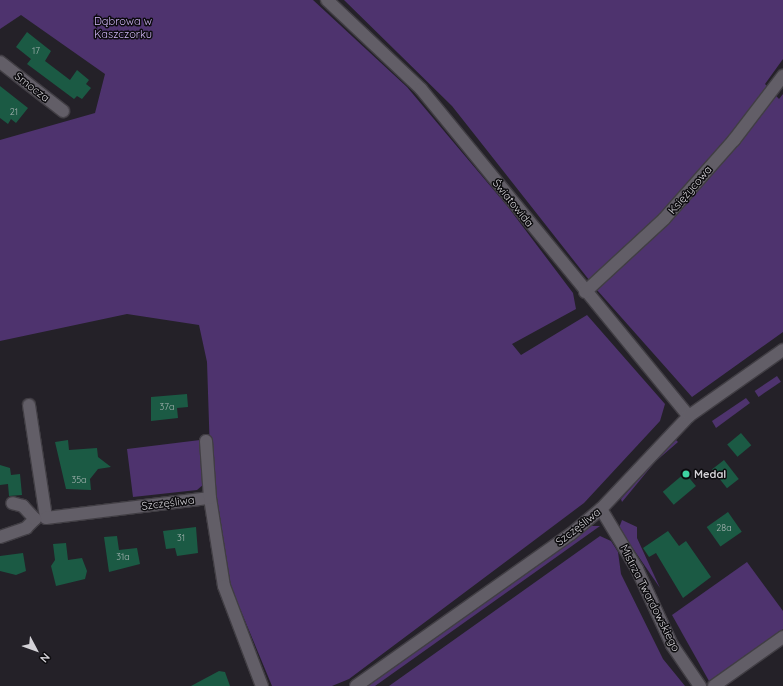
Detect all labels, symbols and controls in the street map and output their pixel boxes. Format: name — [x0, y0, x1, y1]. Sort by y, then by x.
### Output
park label: Dąbrowa w Kaszczorku — [94, 15, 152, 41]
house number: 17 — [32, 46, 40, 56]
street label: Smocza — [12, 69, 52, 105]
house number: 21 — [10, 107, 18, 117]
street label: Księżycowa — [665, 163, 715, 217]
street label: Światowida — [490, 176, 536, 230]
house number: 37a — [160, 402, 174, 412]
place label: Medal — [694, 467, 726, 481]
marker: Medal — [681, 469, 691, 479]
house number: 35a — [71, 475, 87, 485]
street label: Szczęśliwa — [141, 493, 195, 513]
street label: Szczęśliwa — [553, 505, 603, 549]
house number: 28a — [716, 523, 732, 533]
house number: 31 — [177, 533, 185, 543]
street label: Mistrza Twardowskiego — [617, 542, 683, 654]
house number: 31a — [116, 552, 130, 562]
north arrow — [16, 630, 56, 670]
text: N — [37, 650, 53, 666]

